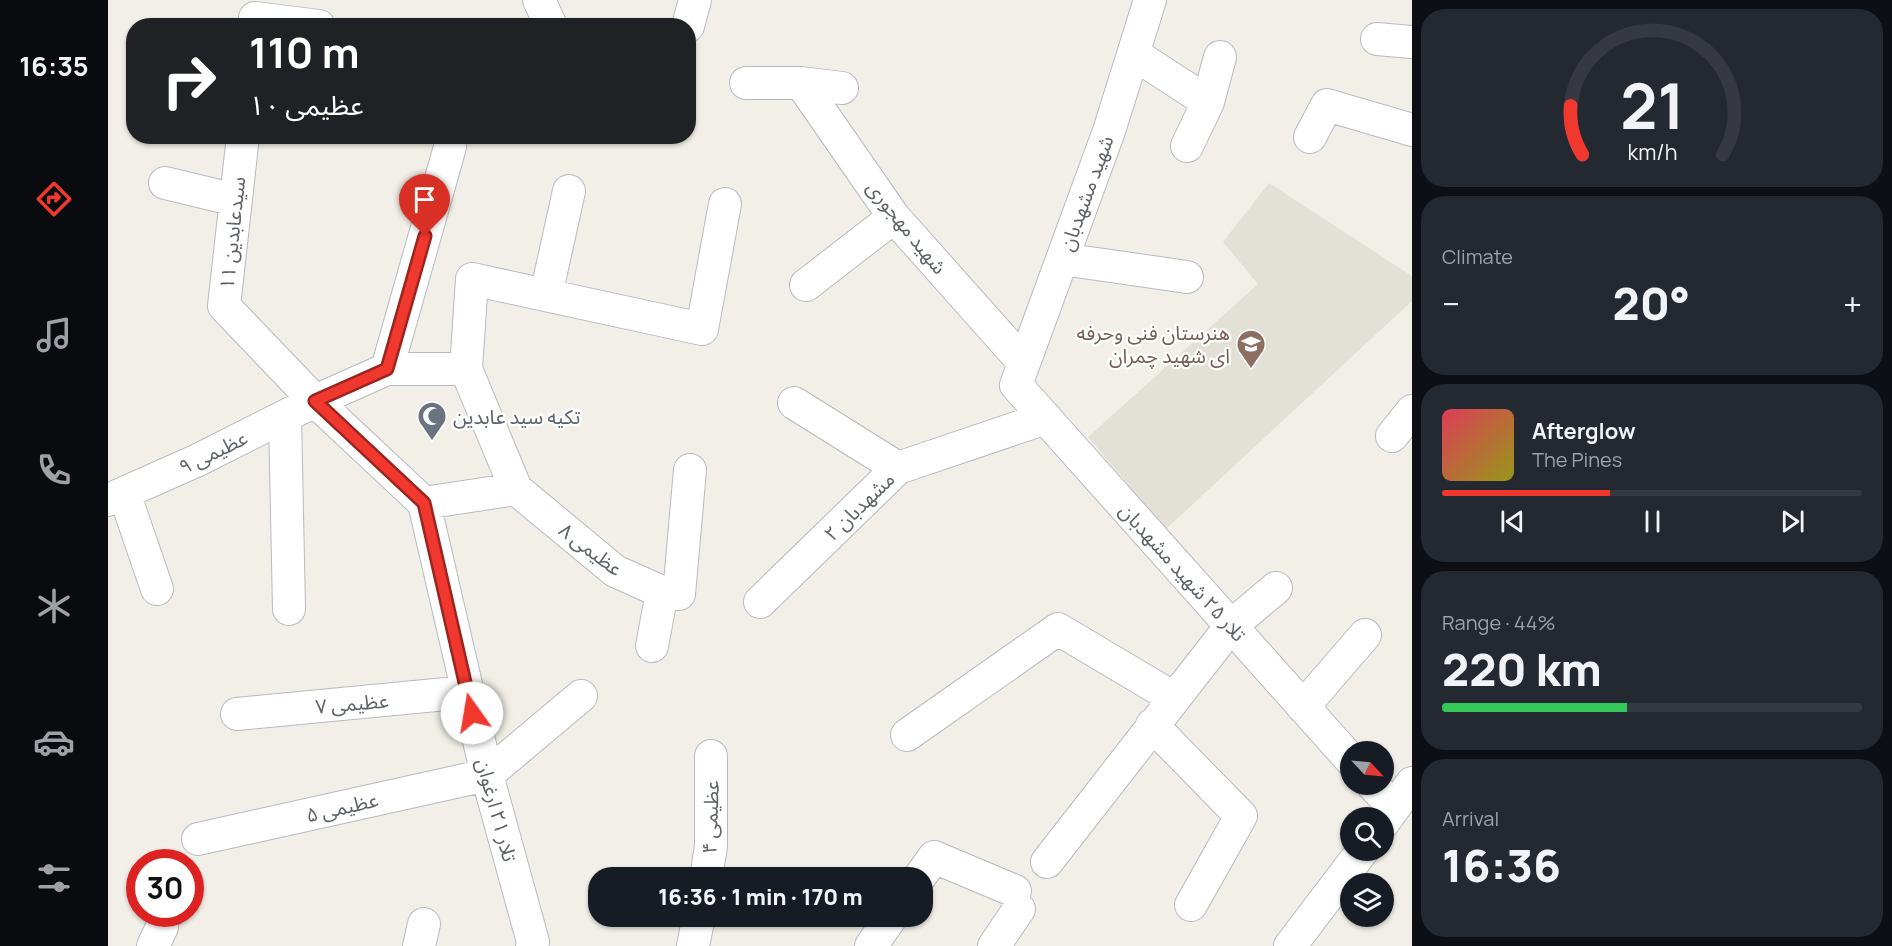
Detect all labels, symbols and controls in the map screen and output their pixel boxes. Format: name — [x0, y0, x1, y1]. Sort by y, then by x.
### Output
text: 110 m — [249, 23, 360, 81]
icon: right — [150, 42, 228, 120]
text: 16:35 — [19, 47, 89, 84]
text: 21 — [1620, 62, 1684, 148]
text: عظیمی ۱۰ — [249, 86, 364, 123]
street label: شهید مشهدبان — [1053, 131, 1119, 255]
text: km/h — [1627, 138, 1677, 167]
pin — [399, 174, 450, 236]
street label: شهید مهجوری — [861, 174, 953, 280]
street label: سیدعابدین ۱۱ — [213, 175, 251, 291]
icon: directions — [33, 178, 75, 220]
icon: arrive — [408, 183, 441, 216]
text: Climate — [1442, 243, 1513, 270]
text: 20° — [1613, 272, 1690, 334]
text: − — [1442, 281, 1460, 326]
text: + — [1843, 281, 1862, 326]
icon: music — [33, 314, 75, 356]
place label: هنرستان فنی وحرفه ای شهید چمران — [1076, 319, 1230, 369]
school or university icon: هنرستان فنی وحرفه ای شهید چمران — [1235, 328, 1267, 370]
mosque icon: تکیه سید عابدین — [416, 400, 448, 442]
place label: تکیه سید عابدین — [453, 403, 581, 430]
text: Afterglow — [1532, 416, 1636, 446]
street label: عظیمی ۹ — [174, 424, 252, 480]
text: The Pines — [1532, 446, 1622, 473]
icon: phone — [33, 449, 75, 491]
street label: مشهدبان ۲ — [818, 466, 900, 546]
street label: تلار ۲۵ شهید مشهدبان — [1114, 497, 1252, 647]
icon: previous — [1496, 505, 1529, 538]
icon: pause — [1636, 505, 1669, 538]
icon: next — [1776, 505, 1809, 538]
street label: عظیمی ۸ — [554, 516, 628, 582]
icon: climate — [33, 585, 75, 627]
text: Range · 44% — [1442, 609, 1555, 636]
text: 220 km — [1442, 638, 1602, 700]
position arrow — [440, 681, 504, 745]
street label: عظیمی ۷ — [314, 686, 390, 720]
icon: car — [33, 721, 75, 763]
north arrow — [1340, 741, 1394, 795]
map controls — [1340, 741, 1394, 927]
street label: تلار ۲۱ ارغوان — [470, 755, 524, 865]
street label: عظیمی ۴ — [695, 780, 725, 854]
street label: عظیمی ۵ — [303, 786, 381, 828]
text: Arrival — [1442, 805, 1499, 832]
button: search — [1340, 807, 1394, 861]
text: 16:36 — [1442, 834, 1561, 896]
speed limit sign: 30 — [126, 849, 204, 927]
icon: filters — [33, 857, 75, 899]
button: layers — [1340, 873, 1394, 927]
text: 16:36 · 1 min · 170 m — [658, 882, 863, 912]

